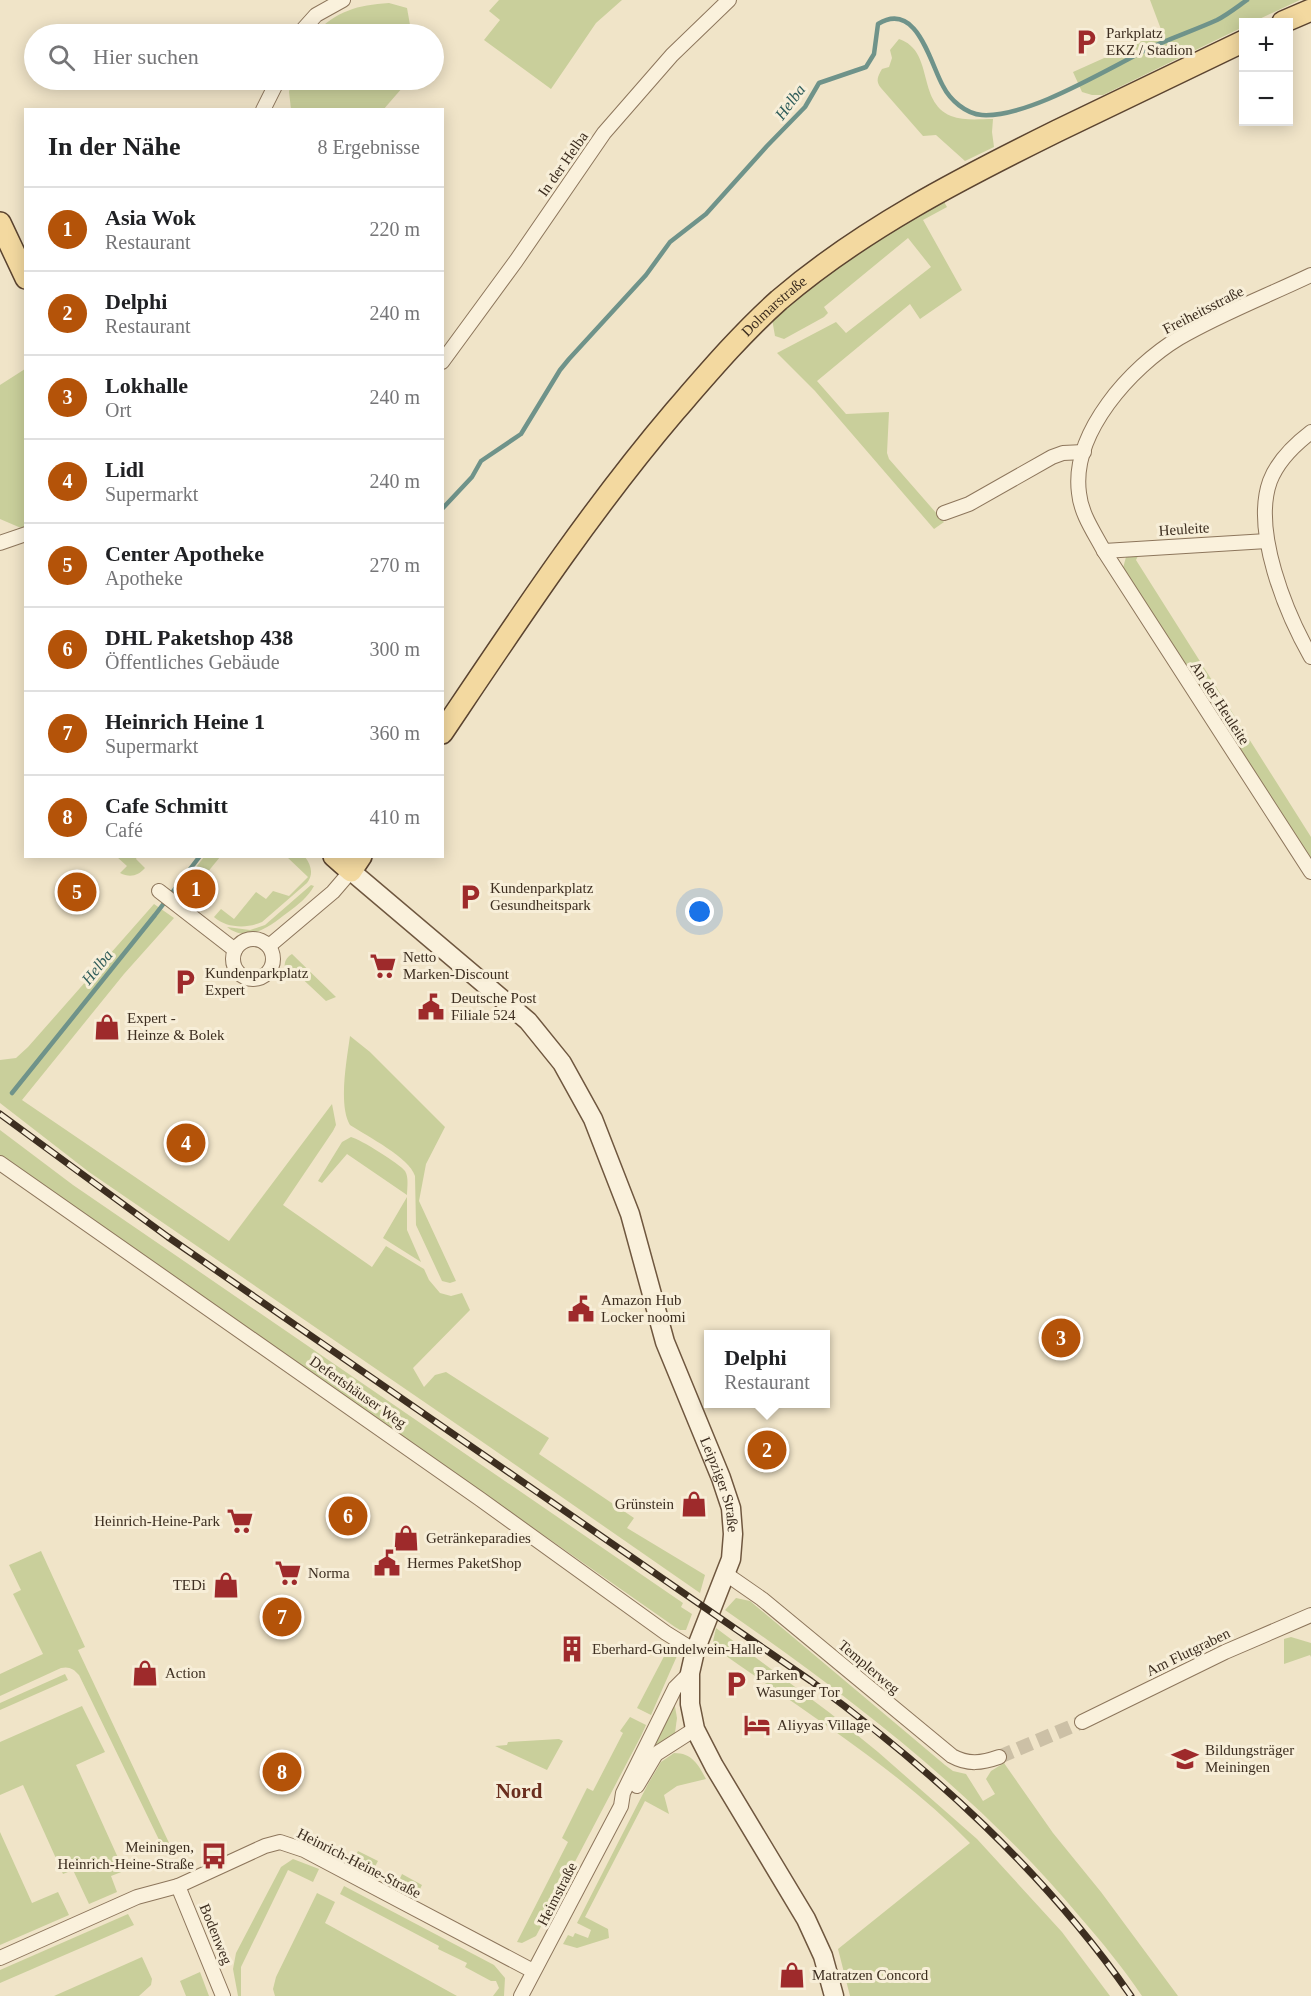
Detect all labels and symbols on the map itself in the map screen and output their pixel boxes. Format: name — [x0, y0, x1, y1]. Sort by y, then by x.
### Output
place label: Parkplatz EKZ / Stadion — [1106, 25, 1193, 58]
parking icon: Parkplatz EKZ / Stadion — [1071, 27, 1101, 57]
water label: Helba — [771, 81, 809, 124]
street label: In der Helba — [535, 128, 591, 199]
street label: Dolmarstraße — [738, 273, 810, 339]
street label: Freiheitsstraße — [1160, 283, 1246, 337]
street label: Heuleite — [1158, 519, 1210, 539]
street label: An der Heuleite — [1187, 658, 1253, 748]
pin: 1 — [176, 866, 216, 912]
pin: 5 — [58, 870, 97, 914]
place label: Kundenparkplatz Gesundheitspark — [490, 880, 594, 913]
parking icon: Kundenparkplatz Gesundheitspark — [455, 882, 485, 912]
your location — [685, 897, 714, 926]
water label: Helba — [77, 946, 116, 988]
place label: Netto Marken-Discount — [403, 949, 510, 982]
supermarket icon: Netto Marken-Discount — [368, 951, 398, 981]
place label: Kundenparkplatz Expert — [205, 965, 309, 998]
parking icon: Kundenparkplatz Expert — [170, 967, 200, 997]
place label: Deutsche Post Filiale 524 — [451, 990, 537, 1023]
public building icon: Deutsche Post Filiale 524 — [416, 992, 446, 1022]
place label: Expert - Heinze & Bolek — [127, 1010, 225, 1043]
shop icon: Expert - Heinze & Bolek — [92, 1012, 122, 1042]
pin: 4 — [166, 1120, 206, 1166]
place label: Amazon Hub Locker noomi — [601, 1292, 686, 1325]
public building icon: Amazon Hub Locker noomi — [566, 1294, 596, 1324]
pin: 3 — [1042, 1316, 1080, 1360]
street label: Defertshäuser Weg — [307, 1353, 410, 1431]
pin: 2 — [748, 1428, 786, 1472]
street label: Leipziger Straße — [697, 1435, 741, 1533]
shop icon: Grünstein — [679, 1489, 709, 1519]
pin: 6 — [328, 1494, 368, 1538]
place label: Grünstein — [615, 1496, 674, 1512]
supermarket icon: Heinrich-Heine-Park — [225, 1506, 255, 1536]
place label: Heinrich-Heine-Park — [94, 1513, 220, 1529]
shop icon: Getränkeparadies — [391, 1523, 421, 1553]
place label: Getränkeparadies — [426, 1530, 531, 1546]
public building icon: Hermes PaketShop — [372, 1548, 402, 1578]
place label: Hermes PaketShop — [407, 1555, 522, 1571]
supermarket icon: Norma — [273, 1558, 303, 1588]
place label: Norma — [308, 1565, 350, 1581]
shop icon: TEDi — [211, 1570, 241, 1600]
place label: TEDi — [173, 1577, 206, 1593]
pin: 7 — [262, 1594, 302, 1640]
street label: Am Flutgraben — [1143, 1625, 1233, 1679]
building icon: Eberhard-Gundelwein-Halle — [557, 1634, 587, 1664]
street label: Templerweg — [835, 1637, 903, 1697]
place label: Eberhard-Gundelwein-Halle — [592, 1641, 763, 1657]
shop icon: Action — [130, 1658, 160, 1688]
place label: Action — [165, 1665, 206, 1681]
place label: Parken Wasunger Tor — [756, 1667, 840, 1700]
parking icon: Parken Wasunger Tor — [721, 1669, 751, 1699]
hotel icon: Aliyyas Village — [742, 1710, 772, 1740]
place label: Aliyyas Village — [777, 1717, 871, 1733]
place label: Bildungsträger Meiningen — [1205, 1742, 1294, 1775]
school or university icon: Bildungsträger Meiningen — [1170, 1744, 1200, 1774]
pin: 8 — [262, 1750, 302, 1794]
district label: Nord — [496, 1779, 543, 1803]
street label: Heinrich-Heine-Straße — [295, 1825, 424, 1901]
place label: Meiningen, Heinrich-Heine-Straße — [57, 1839, 194, 1872]
bus stop icon: Meiningen, Heinrich-Heine-Straße — [199, 1841, 229, 1871]
street label: Heimstraße — [534, 1859, 580, 1928]
street label: Bodenweg — [197, 1901, 236, 1967]
shop icon: Matratzen Concord — [777, 1960, 807, 1990]
place label: Matratzen Concord — [812, 1967, 929, 1983]

